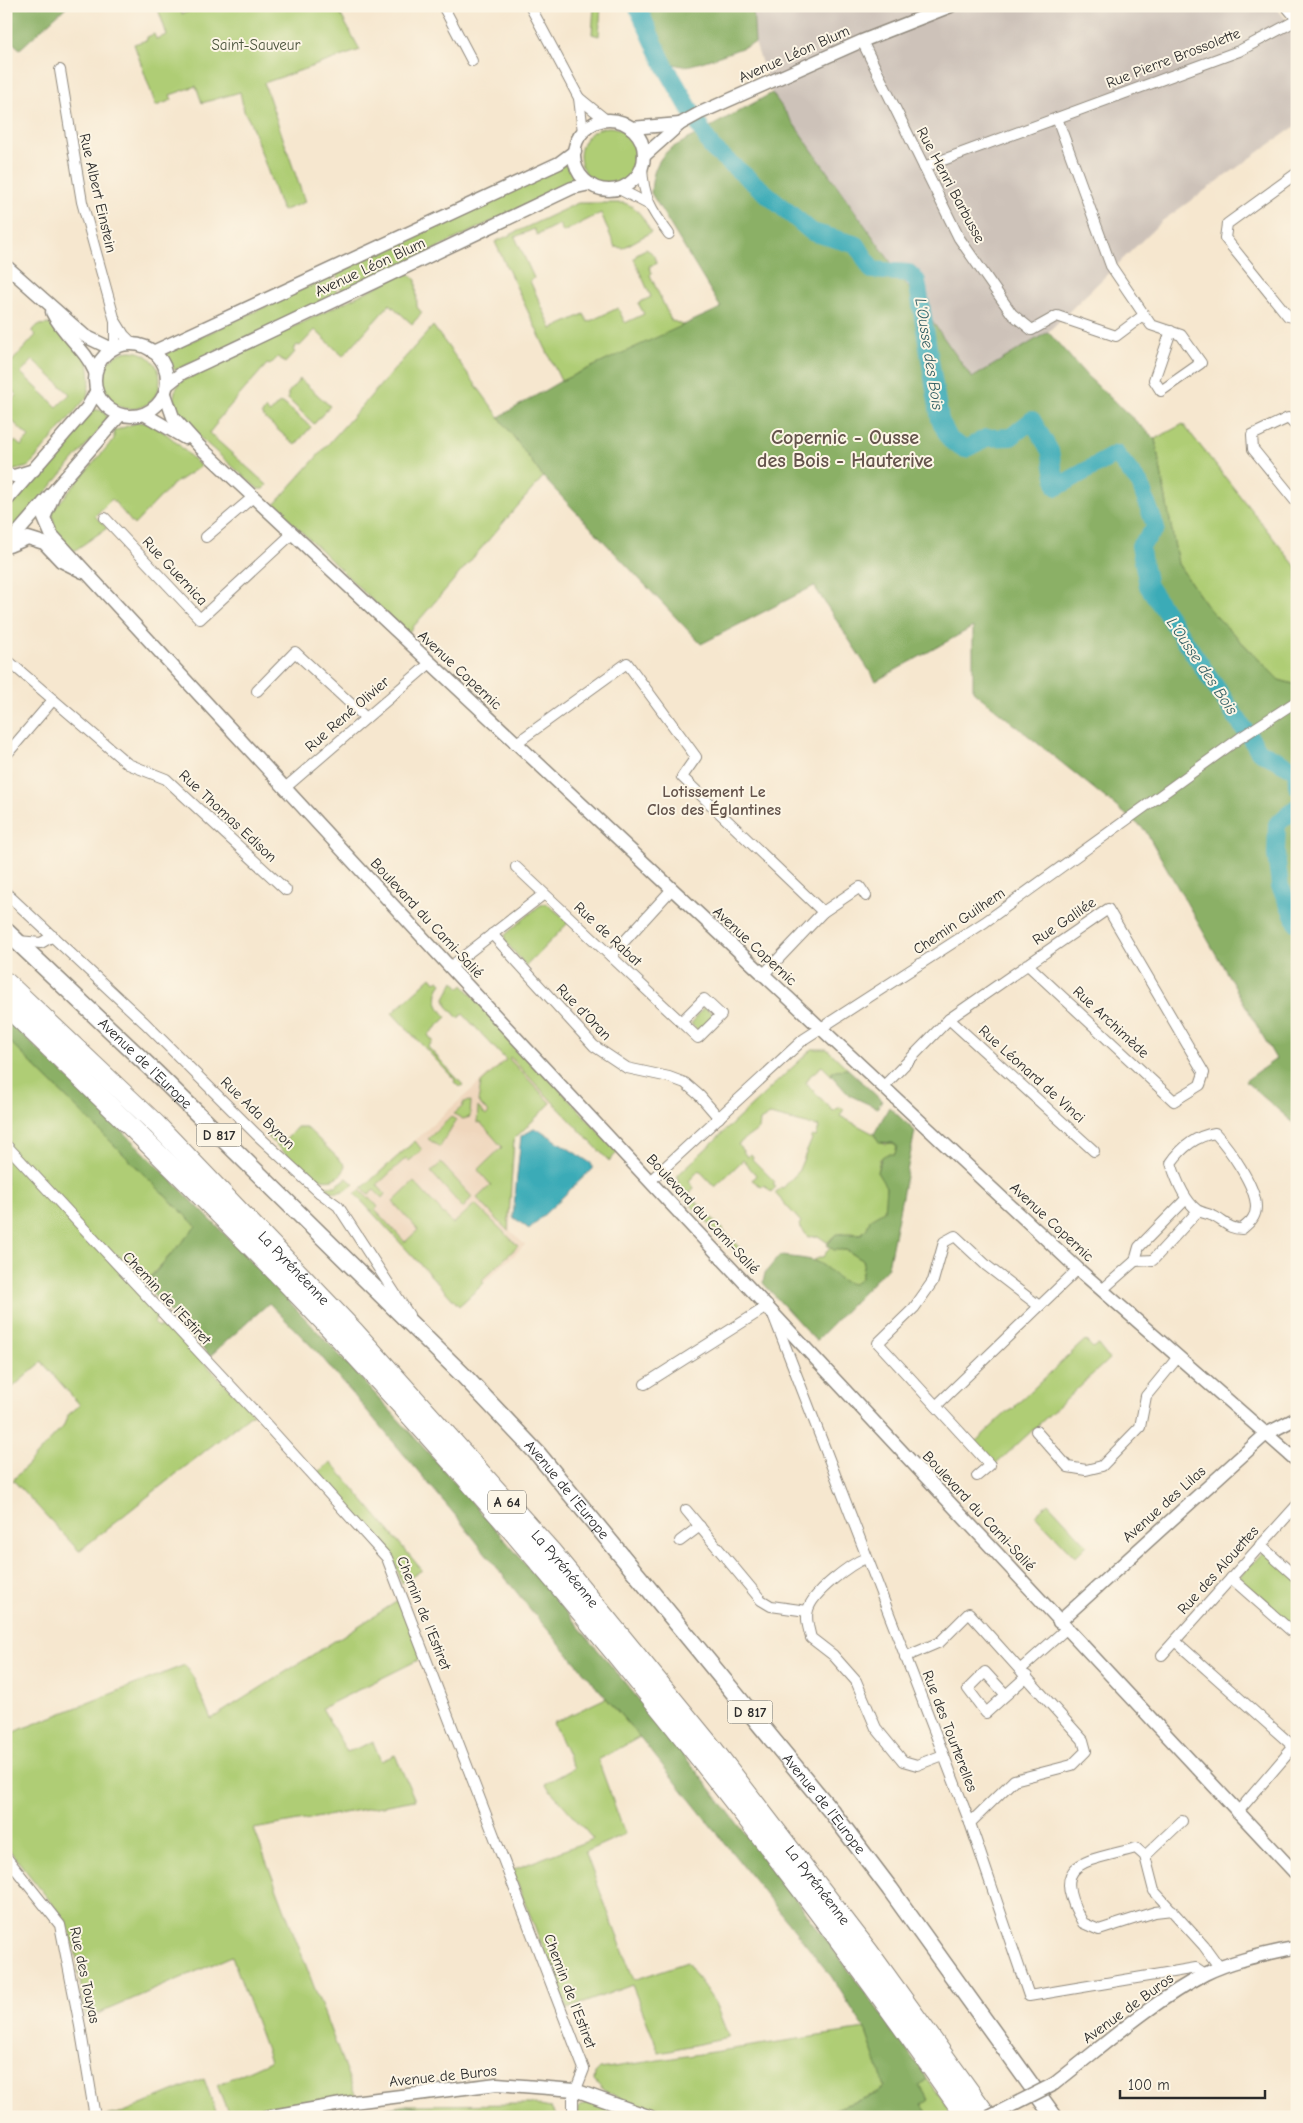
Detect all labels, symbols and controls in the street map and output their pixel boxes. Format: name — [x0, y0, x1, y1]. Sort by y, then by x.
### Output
street label: Avenue Léon Blum — [736, 22, 852, 86]
street label: Rue Pierre Brossolette — [1103, 24, 1243, 92]
park label: Saint-Sauveur — [212, 36, 300, 54]
street label: Rue Henri Barbusse — [913, 124, 989, 247]
street label: Rue Albert Einstein — [76, 132, 120, 254]
street label: Avenue Léon Blum — [312, 234, 428, 300]
water label: L'Ousse des Bois — [911, 297, 947, 412]
district label: Copernic - Ousse des Bois - Hauterive — [757, 426, 933, 472]
street label: Rue Guernica — [139, 533, 211, 609]
water label: L'Ousse des Bois — [1163, 614, 1241, 718]
street label: Avenue Copernic — [414, 627, 506, 713]
street label: Rue René Olivier — [301, 673, 393, 755]
street label: Rue Thomas Edison — [175, 766, 281, 866]
district label: Lotissement Le Clos des Églantines — [647, 783, 781, 819]
street label: Boulevard du Cami-Salié — [367, 854, 488, 982]
street label: Chemin Guilhem — [910, 884, 1008, 958]
street label: Rue Galilée — [1029, 893, 1100, 949]
street label: Rue de Rabat — [570, 898, 646, 970]
street label: Avenue Copernic — [709, 903, 801, 989]
street label: Rue d'Oran — [553, 980, 615, 1044]
street label: Rue Archimède — [1069, 982, 1153, 1062]
street label: Avenue de l'Europe — [94, 1014, 196, 1113]
street label: Rue Léonard de Vinci — [975, 1021, 1089, 1127]
street label: Rue Ada Byron — [217, 1073, 299, 1153]
road number: D 817 — [196, 1124, 242, 1146]
street label: Boulevard du Cami-Salié — [643, 1150, 764, 1278]
street label: Avenue Copernic — [1006, 1179, 1098, 1265]
street label: La Pyrénéenne — [254, 1227, 334, 1309]
street label: Chemin de l'Estiret — [119, 1248, 215, 1349]
street label: Avenue de l'Europe — [521, 1436, 613, 1543]
street label: Boulevard du Cami-Salié — [919, 1447, 1040, 1575]
street label: Avenue des Lilas — [1119, 1462, 1209, 1546]
road number: A 64 — [488, 1490, 526, 1514]
street label: Rue des Alouettes — [1174, 1522, 1262, 1618]
street label: La Pyrénéenne — [528, 1526, 603, 1612]
street label: Chemin de l'Estiret — [393, 1554, 455, 1673]
street label: Rue des Tourterelles — [919, 1668, 981, 1794]
road number: D 817 — [728, 1700, 772, 1724]
street label: Avenue de l'Europe — [779, 1750, 870, 1858]
street label: La Pyrénéenne — [782, 1842, 854, 1929]
street label: Rue des Touyas — [66, 1925, 104, 2025]
street label: Chemin de l'Estiret — [540, 1931, 600, 2051]
street label: Avenue de Buros — [1079, 1969, 1177, 2047]
street label: Avenue de Buros — [388, 2061, 498, 2091]
scale bar — [1120, 2068, 1266, 2100]
text: 100 m — [1128, 2076, 1170, 2094]

